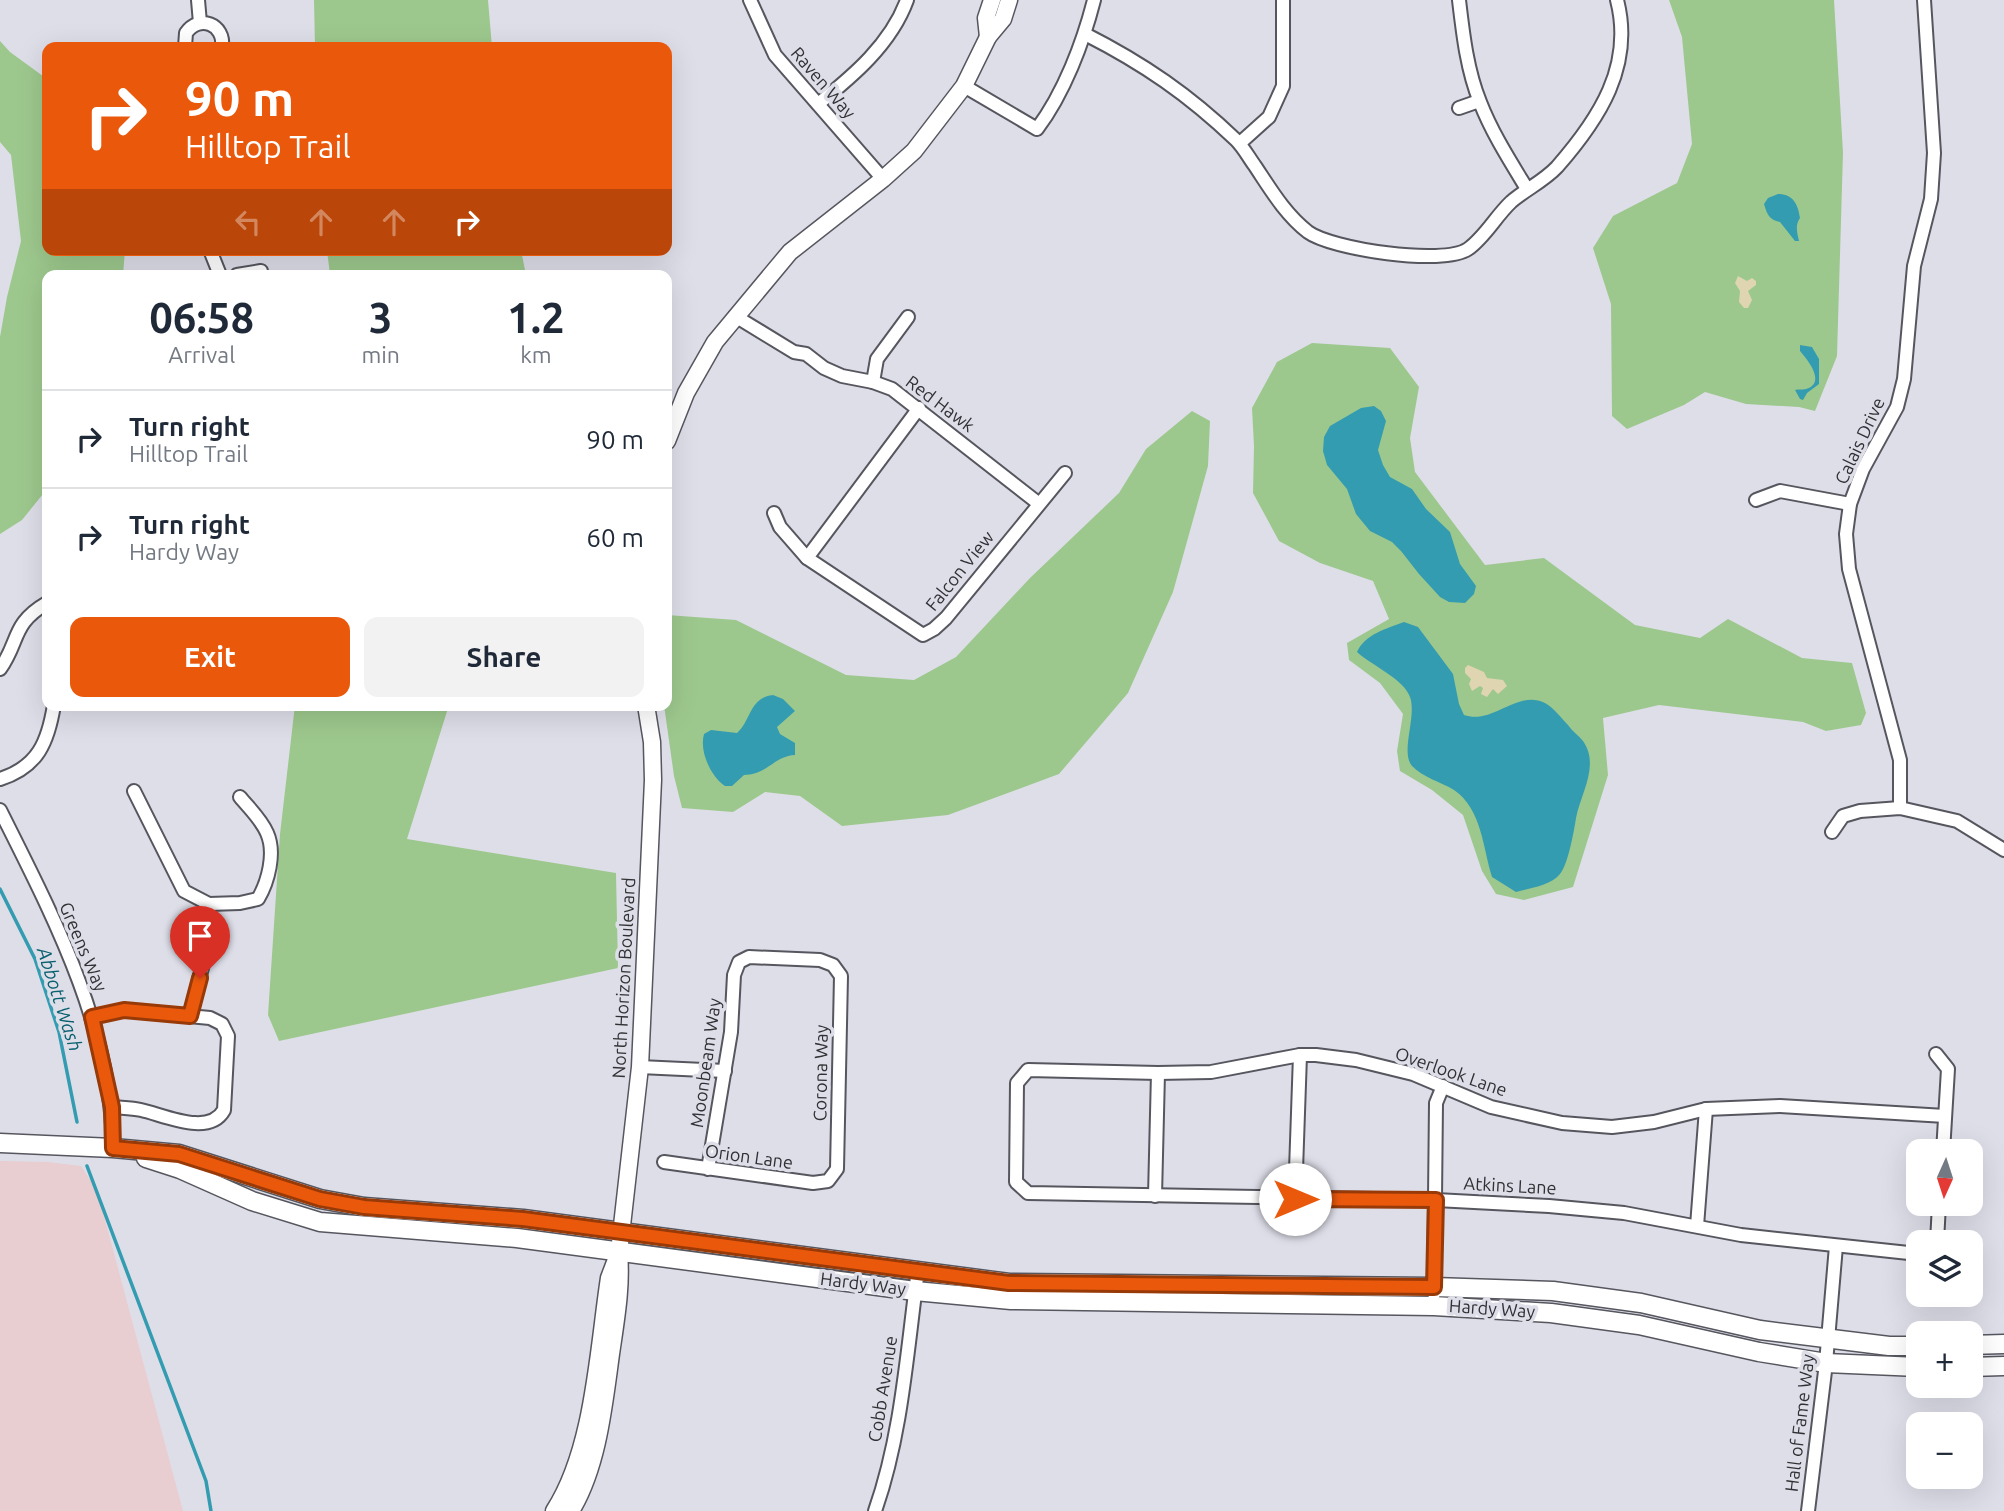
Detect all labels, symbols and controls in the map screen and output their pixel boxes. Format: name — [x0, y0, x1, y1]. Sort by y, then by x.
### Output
street label: Raven Way — [787, 43, 860, 122]
icon: right — [70, 70, 161, 161]
text: 90 m — [185, 70, 294, 125]
text: Hilltop Trail — [185, 128, 351, 164]
icon: left — [229, 203, 267, 241]
icon: ahead — [302, 203, 340, 241]
icon: ahead — [375, 203, 413, 241]
icon: right — [448, 203, 486, 241]
text: 06:58 — [149, 294, 254, 341]
text: 3 — [369, 294, 393, 341]
text: 1.2 — [507, 294, 565, 341]
text: Arrival — [168, 342, 235, 367]
text: min — [361, 342, 400, 367]
text: km — [520, 342, 552, 367]
street label: Red Hawk — [902, 371, 979, 435]
street label: Calais Drive — [1830, 394, 1888, 487]
text: Turn right — [129, 412, 250, 441]
icon: right — [70, 420, 108, 458]
text: 90 m — [586, 425, 644, 454]
text: Hilltop Trail — [129, 441, 248, 466]
text: Turn right — [129, 510, 250, 539]
icon: right — [70, 518, 108, 556]
text: 60 m — [586, 523, 644, 552]
street label: Falcon View — [921, 527, 997, 614]
text: Hardy Way — [129, 539, 239, 564]
button: Exit — [70, 617, 350, 697]
button: Share — [364, 617, 644, 697]
street label: North Horizon Boulevard — [608, 877, 638, 1079]
street label: Greens Way — [56, 899, 112, 995]
pin — [170, 906, 230, 978]
icon: arrive — [181, 917, 219, 955]
water label: Abbott Wash — [33, 943, 87, 1054]
street label: Moonbeam Way — [686, 997, 724, 1129]
street label: Corona Way — [809, 1024, 831, 1122]
street label: Overlook Lane — [1393, 1043, 1510, 1100]
north arrow — [1906, 1139, 1983, 1216]
map controls — [1906, 1139, 1983, 1489]
street label: Orion Lane — [704, 1140, 794, 1172]
position arrow — [1258, 1162, 1332, 1236]
street label: Atkins Lane — [1463, 1173, 1557, 1197]
button: layers — [1906, 1230, 1983, 1307]
street label: Hardy Way — [819, 1268, 907, 1298]
street label: Hardy Way — [1448, 1295, 1536, 1321]
button: + — [1906, 1321, 1983, 1398]
street label: Cobb Avenue — [864, 1334, 900, 1443]
street label: Hall of Fame Way — [1781, 1353, 1817, 1493]
button: − — [1906, 1412, 1983, 1489]

